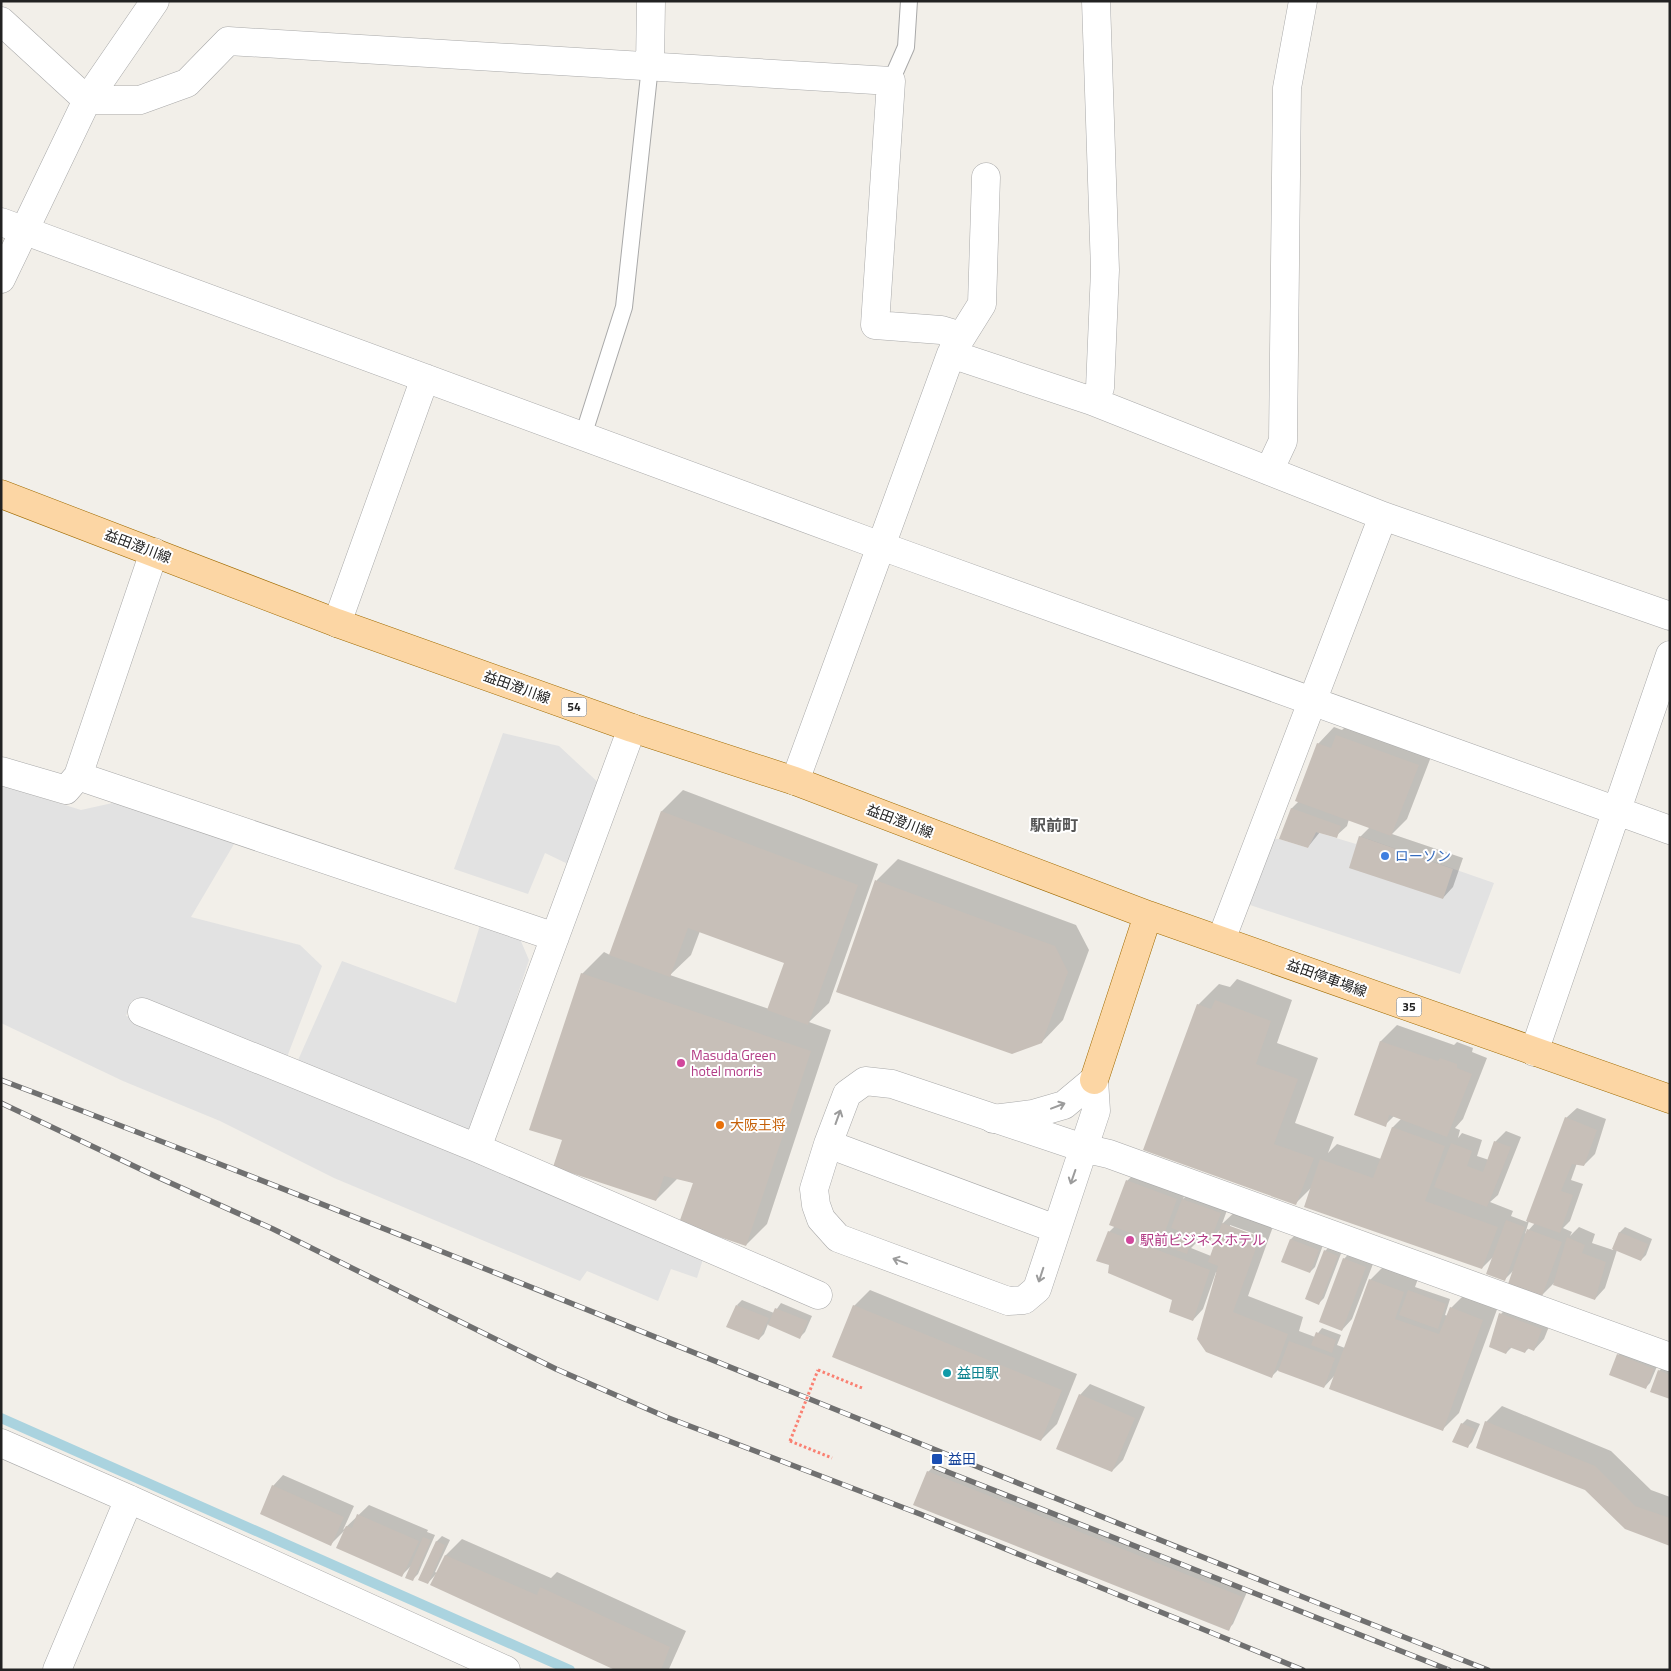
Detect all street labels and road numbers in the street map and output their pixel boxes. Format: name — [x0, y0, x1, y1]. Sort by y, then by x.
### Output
street label: 益田澄川線 — [102, 523, 175, 568]
street label: 益田澄川線 — [481, 665, 554, 708]
road number: 54 — [562, 698, 586, 716]
street label: 益田澄川線 — [864, 798, 937, 843]
street label: 益田停車場線 — [1284, 953, 1370, 1002]
road number: 35 — [1396, 998, 1422, 1016]

